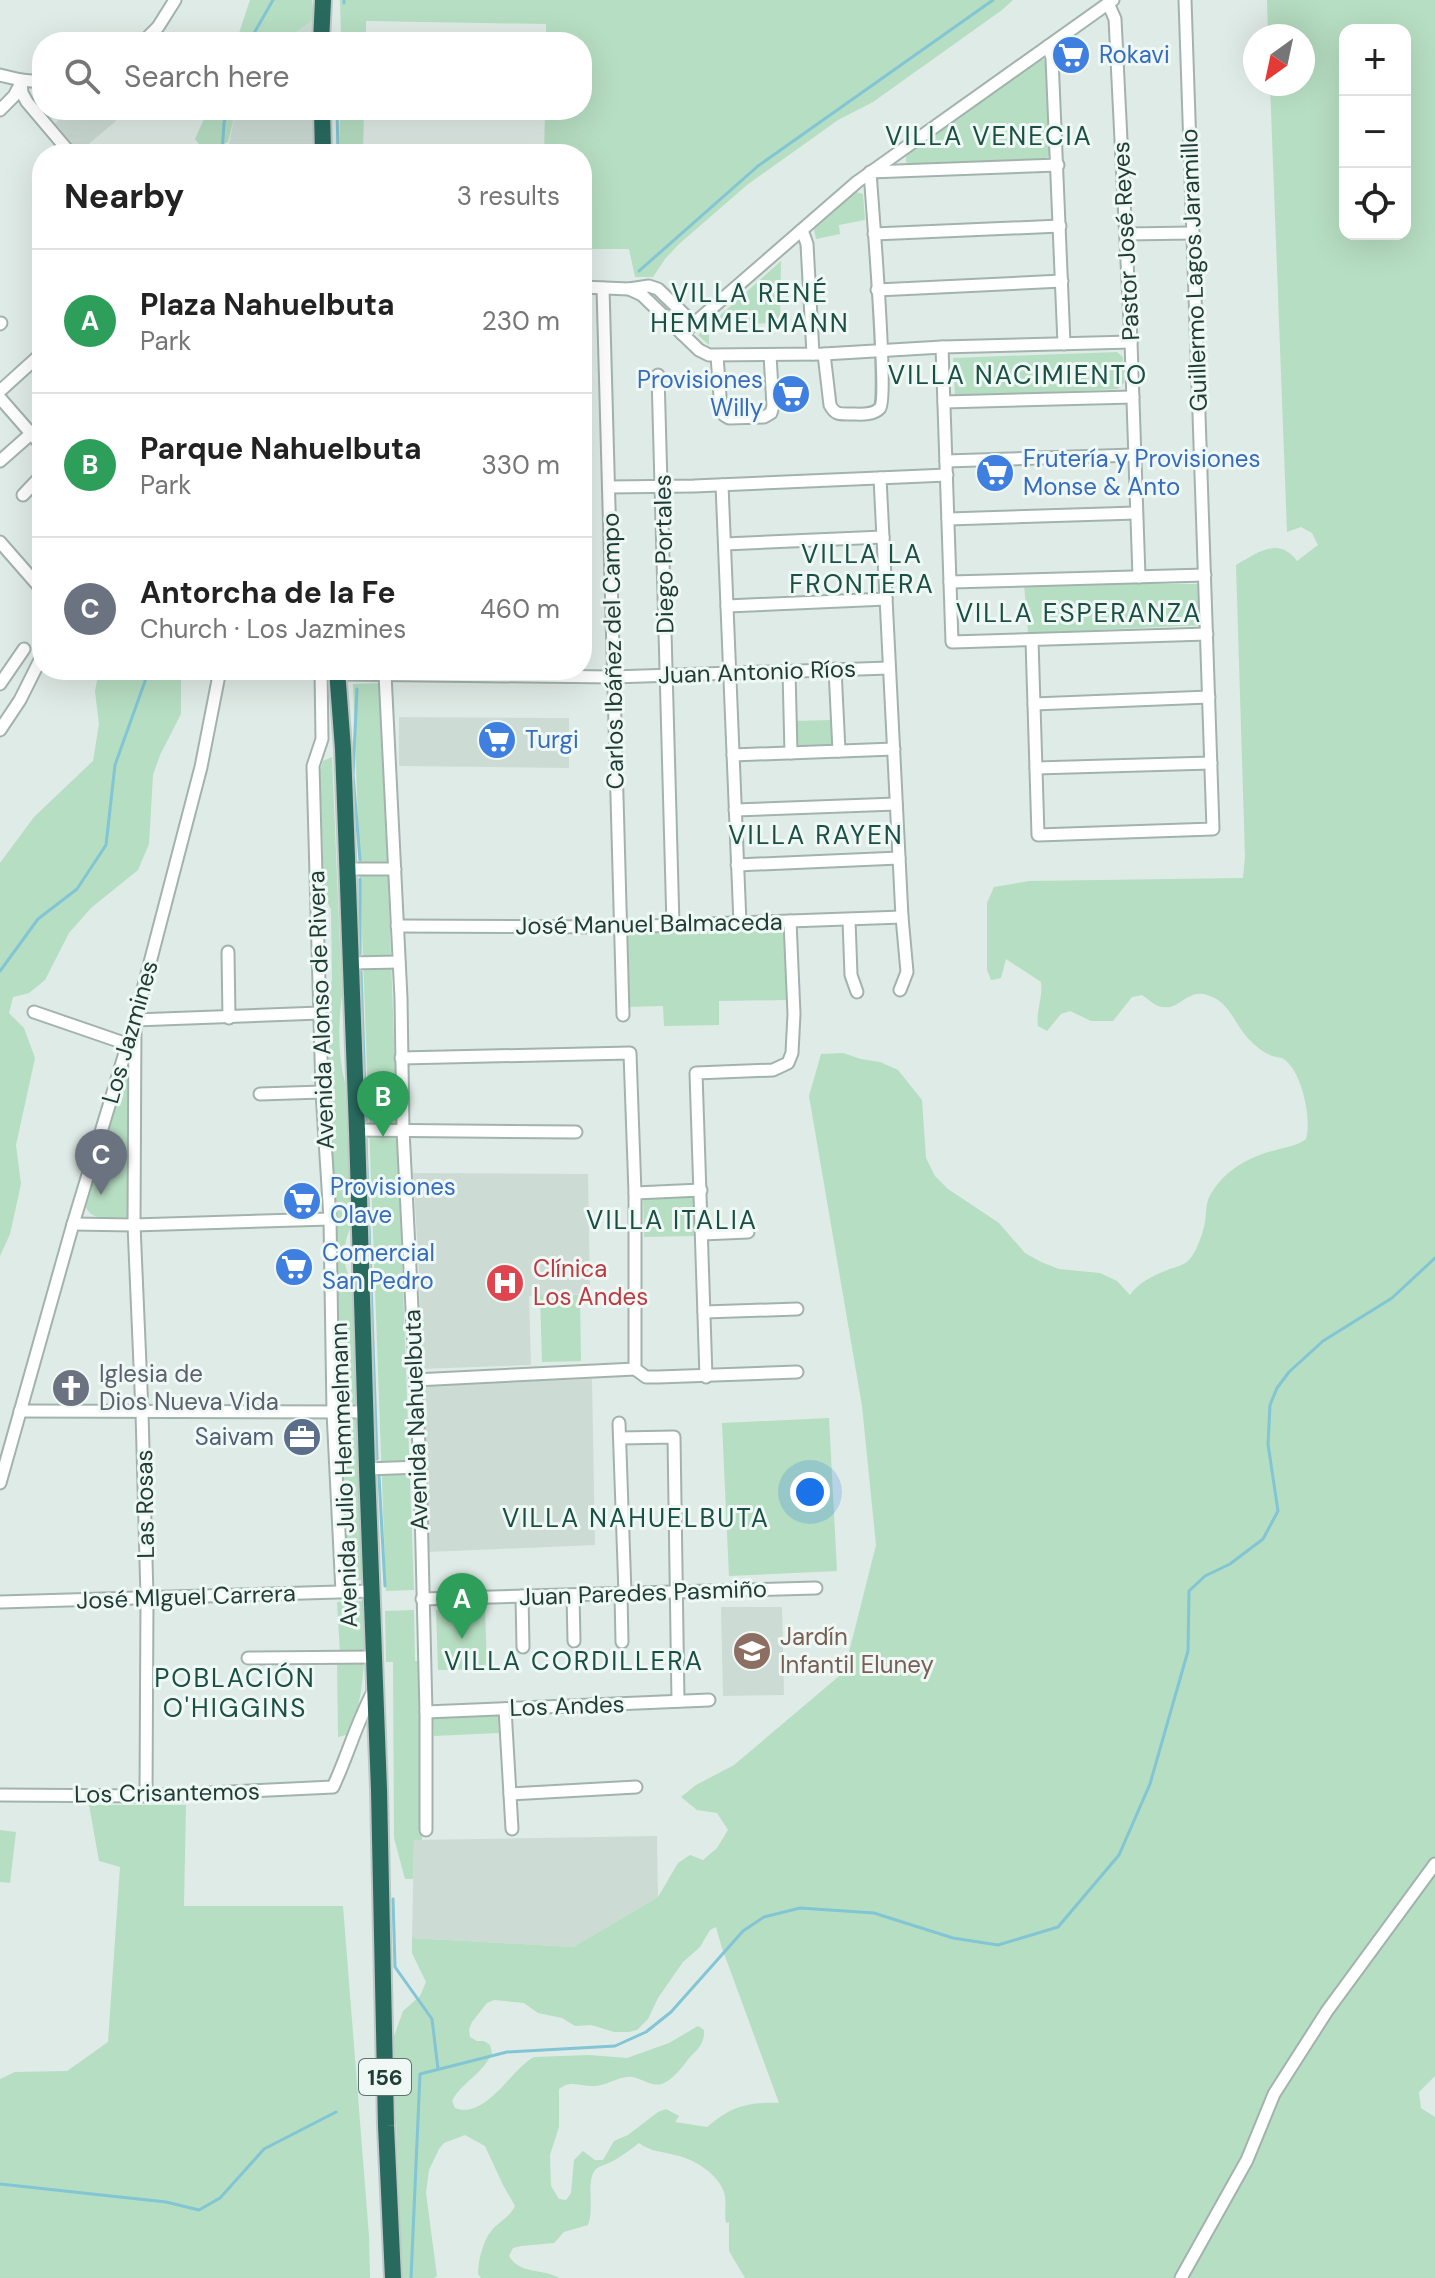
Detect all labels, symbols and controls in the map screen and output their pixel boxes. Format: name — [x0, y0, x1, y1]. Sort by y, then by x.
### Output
north arrow — [1243, 24, 1315, 96]
map controls — [1339, 24, 1411, 240]
button: + — [1339, 24, 1411, 96]
search box — [32, 32, 592, 120]
supermarket icon: Rokavi — [1050, 34, 1092, 76]
place label: Rokavi — [1099, 39, 1170, 70]
icon: search — [60, 54, 104, 98]
text: Search here — [124, 57, 290, 96]
button: − — [1339, 96, 1411, 168]
district label: VILLA VENECIA — [885, 119, 1093, 153]
street label: Guillermo Lagos Jaramillo — [1173, 128, 1214, 412]
street label: Pastor José Reyes — [1105, 141, 1146, 341]
button: locate — [1339, 168, 1411, 240]
text: Nearby — [64, 174, 184, 219]
text: 3 results — [457, 179, 560, 213]
district label: VILLA RENÉ HEMMELMANN — [650, 276, 850, 340]
text: Plaza Nahuelbuta — [140, 285, 395, 324]
text: A — [81, 304, 99, 338]
text: 230 m — [482, 304, 560, 338]
text: Park — [140, 324, 191, 358]
district label: VILLA NACIMIENTO — [888, 358, 1148, 392]
place label: Provisiones Willy — [637, 364, 763, 423]
supermarket icon: Provisiones Willy — [770, 373, 812, 415]
text: Parque Nahuelbuta — [140, 429, 422, 468]
place label: Frutería y Provisiones Monse & Anto — [1023, 443, 1260, 502]
text: B — [82, 448, 98, 482]
text: 330 m — [481, 448, 560, 482]
supermarket icon: Frutería y Provisiones Monse & Anto — [974, 452, 1016, 494]
text: Park — [140, 468, 191, 502]
street label: Diego Portales — [647, 474, 680, 634]
street label: Carlos Ibáñez del Campo — [595, 512, 630, 790]
district label: VILLA LA FRONTERA — [789, 537, 935, 601]
text: Antorcha de la Fe — [140, 573, 395, 612]
text: C — [80, 592, 100, 626]
text: 460 m — [480, 592, 560, 626]
district label: VILLA ESPERANZA — [956, 596, 1202, 630]
text: Church · Los Jazmines — [140, 612, 406, 646]
street label: Juan Antonio Ríos — [657, 653, 856, 690]
supermarket icon: Turgi — [476, 719, 518, 761]
place label: Turgi — [525, 724, 579, 755]
district label: VILLA RAYEN — [728, 818, 904, 852]
street label: Avenida Alonso de Rivera — [300, 870, 341, 1150]
street label: José Manuel Balmaceda — [515, 906, 783, 941]
street label: Los Jazmines — [94, 957, 165, 1107]
pin: B — [357, 1071, 409, 1137]
pin: C — [75, 1129, 127, 1195]
place label: Provisiones Olave — [330, 1171, 456, 1230]
supermarket icon: Provisiones Olave — [281, 1180, 323, 1222]
district label: VILLA ITALIA — [586, 1203, 758, 1237]
place label: Comercial San Pedro — [322, 1237, 435, 1296]
supermarket icon: Comercial San Pedro — [273, 1246, 315, 1288]
place label: Clínica Los Andes — [533, 1253, 648, 1312]
hospital icon: Clínica Los Andes — [484, 1262, 526, 1304]
street label: Avenida Nahuelbuta — [396, 1309, 435, 1531]
street label: Avenida Julio Hemmelmann — [323, 1322, 364, 1628]
place label: Iglesia de Dios Nueva Vida — [99, 1358, 279, 1417]
church icon: Iglesia de Dios Nueva Vida — [50, 1367, 92, 1409]
office icon: Saivam — [281, 1416, 323, 1458]
place label: Saivam — [195, 1421, 274, 1452]
street label: Las Rosas — [128, 1449, 161, 1559]
your location — [790, 1472, 830, 1512]
district label: VILLA NAHUELBUTA — [502, 1501, 770, 1535]
pin: A — [436, 1573, 488, 1639]
street label: Juan Paredes Pasmiño — [518, 1573, 768, 1612]
street label: José MIguel Carrera — [76, 1577, 296, 1616]
place label: Jardín Infantil Eluney — [780, 1621, 934, 1680]
school or university icon: Jardín Infantil Eluney — [731, 1630, 773, 1672]
district label: VILLA CORDILLERA — [444, 1644, 704, 1678]
district label: POBLACIÓN O'HIGGINS — [154, 1661, 316, 1725]
street label: Los Andes — [509, 1688, 625, 1723]
street label: Los Crisantemos — [74, 1775, 260, 1810]
road number: 156 — [359, 2059, 411, 2095]

